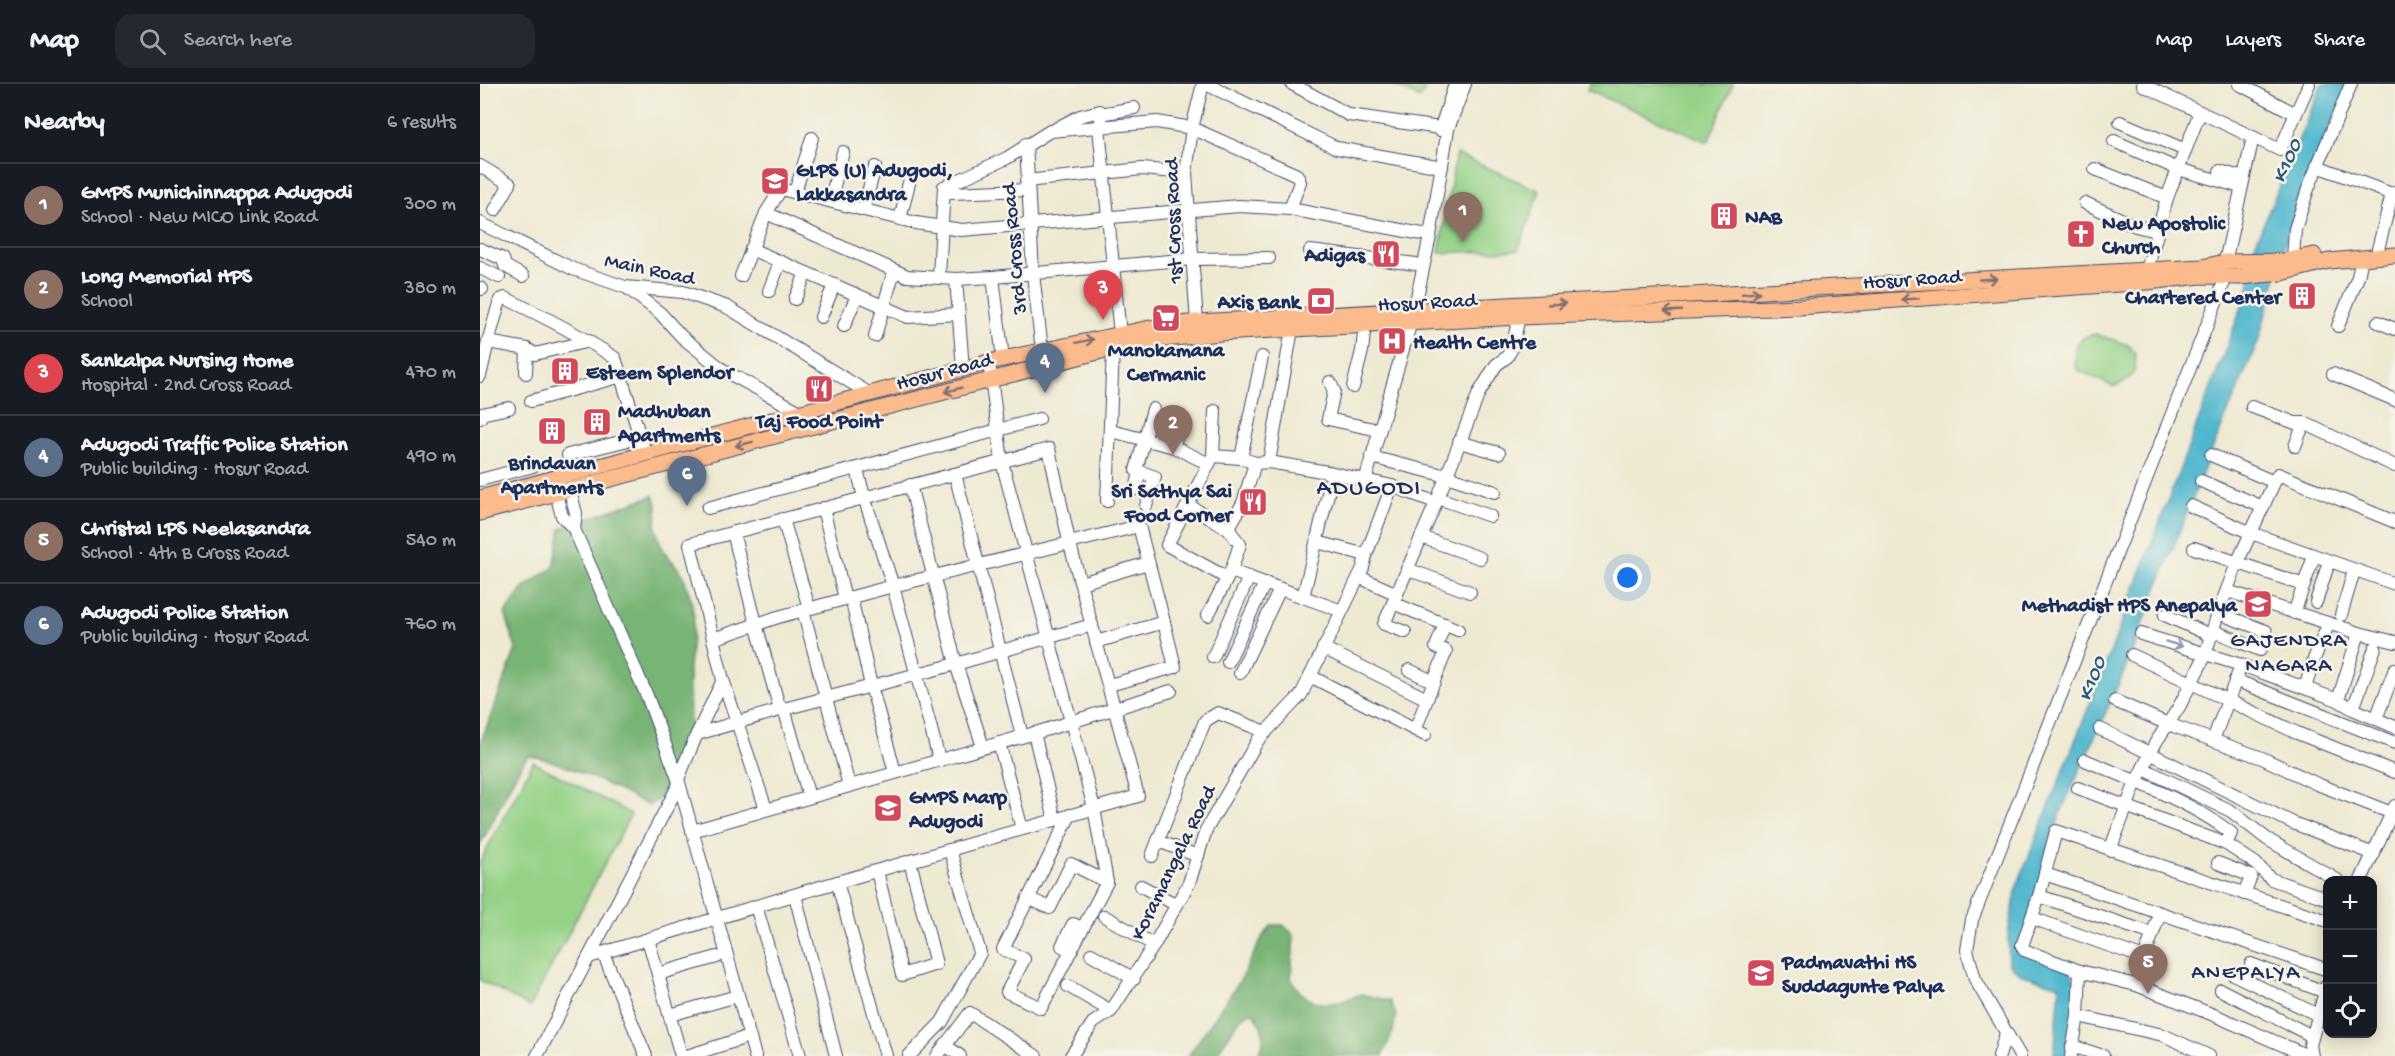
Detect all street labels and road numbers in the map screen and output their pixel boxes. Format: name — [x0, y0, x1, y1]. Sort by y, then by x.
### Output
street label: 1st Cross Road — [1161, 156, 1190, 285]
street label: 3rd Cross Road — [998, 180, 1035, 316]
street label: Main Road — [602, 250, 698, 294]
street label: Hosur Road — [1862, 265, 1964, 297]
street label: Hosur Road — [1377, 289, 1479, 320]
street label: Hosur Road — [894, 348, 997, 398]
street label: Koramangala Road — [1127, 781, 1224, 945]

